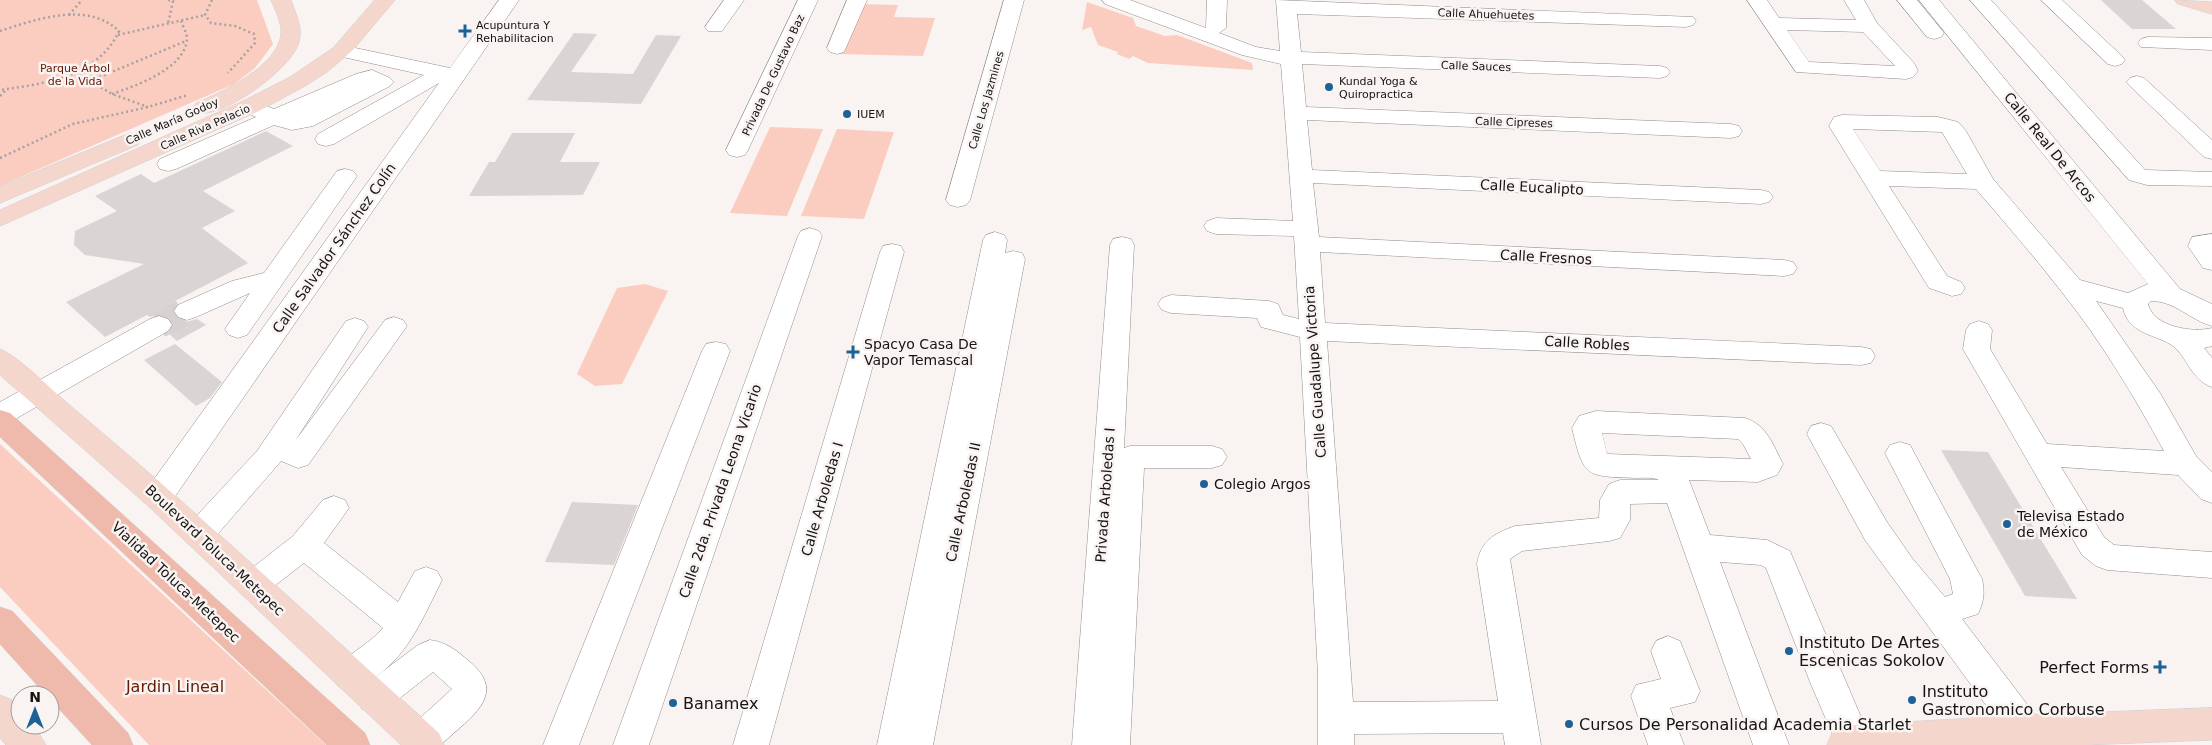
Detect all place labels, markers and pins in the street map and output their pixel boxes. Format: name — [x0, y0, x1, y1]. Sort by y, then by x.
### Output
place label: Acupuntura Y Rehabilitacion — [476, 19, 554, 45]
marker: Acupuntura Y Rehabilitacion — [458, 24, 472, 38]
place label: Kundal Yoga & Quiropractica — [1339, 75, 1418, 101]
marker: Kundal Yoga & Quiropractica — [1323, 81, 1335, 93]
marker: IUEM — [841, 108, 853, 120]
place label: IUEM — [857, 108, 885, 121]
place label: Spacyo Casa De Vapor Temascal — [864, 336, 977, 368]
marker: Spacyo Casa De Vapor Temascal — [846, 345, 860, 359]
place label: Colegio Argos — [1214, 476, 1310, 492]
marker: Colegio Argos — [1198, 478, 1210, 490]
place label: Televisa Estado de México — [2016, 508, 2124, 540]
marker: Televisa Estado de México — [2001, 518, 2013, 530]
place label: Instituto De Artes Escenicas Sokolov — [1799, 633, 1945, 670]
marker: Instituto De Artes Escenicas Sokolov — [1783, 645, 1795, 657]
place label: Perfect Forms — [2039, 658, 2149, 677]
marker: Perfect Forms — [2153, 660, 2167, 674]
place label: Instituto Gastronomico Corbuse — [1922, 682, 2104, 719]
place label: Banamex — [683, 694, 758, 713]
marker: Instituto Gastronomico Corbuse — [1906, 694, 1918, 706]
marker: Banamex — [667, 697, 679, 709]
place label: Cursos De Personalidad Academia Starlet — [1579, 715, 1911, 734]
marker: Cursos De Personalidad Academia Starlet — [1563, 718, 1575, 730]

